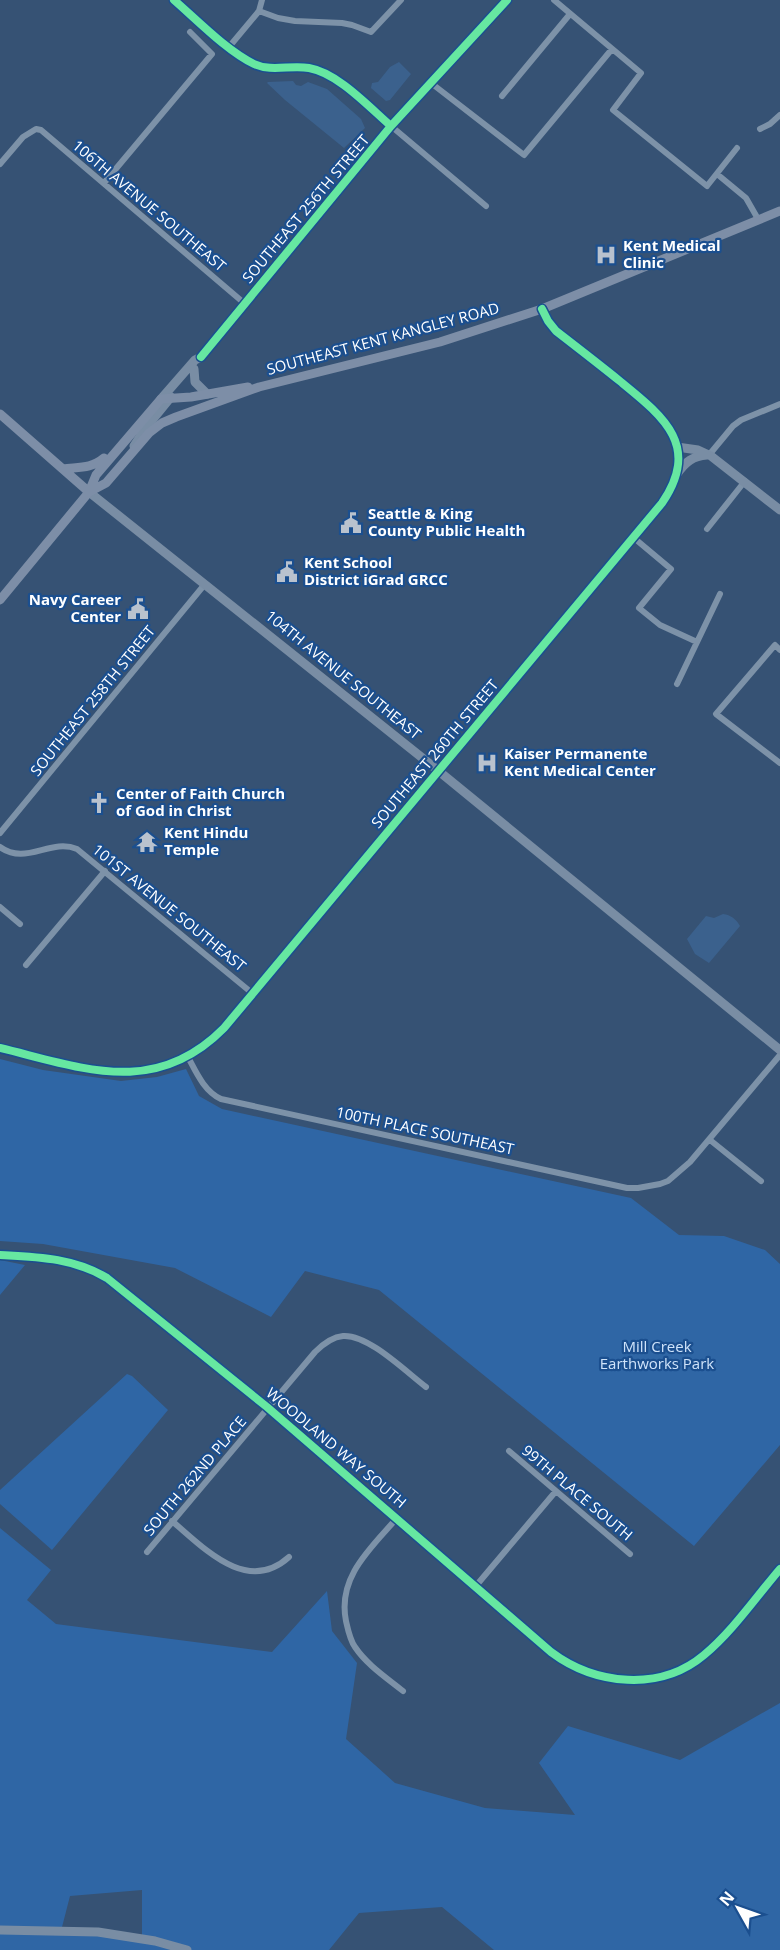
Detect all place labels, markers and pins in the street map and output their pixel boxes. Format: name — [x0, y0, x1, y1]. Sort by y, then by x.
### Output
place label: Kent Medical Clinic — [623, 235, 721, 272]
hospital icon: Kent Medical Clinic — [594, 243, 618, 267]
place label: Seattle & King County Public Health — [368, 503, 525, 540]
public building icon: Seattle & King County Public Health — [339, 511, 363, 535]
place label: Kent School District iGrad GRCC — [304, 552, 448, 589]
public building icon: Kent School District iGrad GRCC — [275, 560, 299, 584]
place label: Navy Career Center — [29, 589, 121, 626]
public building icon: Navy Career Center — [126, 597, 150, 621]
place label: Kaiser Permanente Kent Medical Center — [504, 743, 656, 780]
hospital icon: Kaiser Permanente Kent Medical Center — [475, 751, 499, 775]
place label: Center of Faith Church of God in Christ — [116, 783, 285, 820]
church icon: Center of Faith Church of God in Christ — [87, 791, 111, 815]
place label: Kent Hindu Temple — [164, 822, 248, 859]
temple icon: Kent Hindu Temple — [135, 830, 159, 854]

